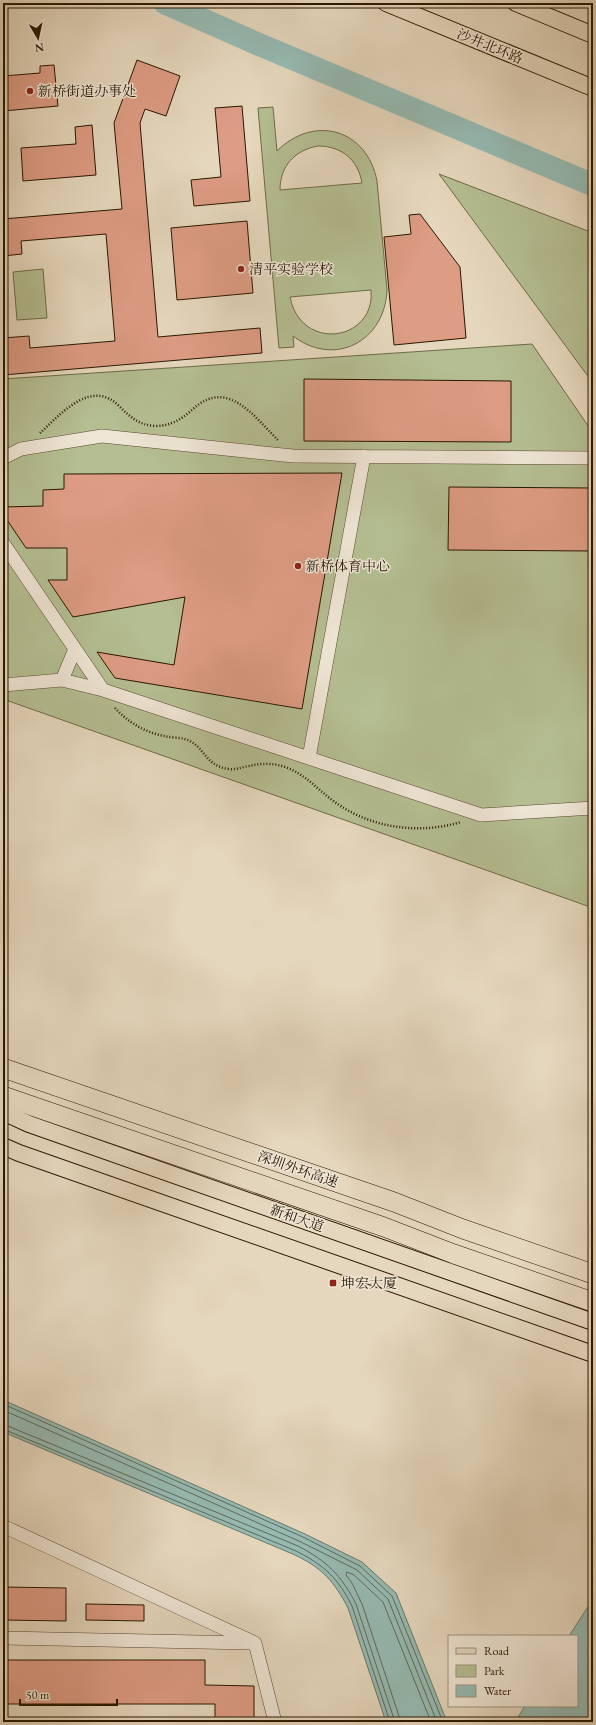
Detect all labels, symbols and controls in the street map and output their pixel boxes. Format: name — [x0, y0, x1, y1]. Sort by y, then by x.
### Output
north arrow — [18, 18, 58, 58]
street label: 沙井北环路 — [454, 25, 526, 67]
text: N — [34, 40, 45, 56]
place label: 新桥街道办事处 — [38, 82, 136, 100]
marker: 新桥街道办事处 — [25, 86, 35, 96]
place label: 清平实验学校 — [249, 260, 333, 278]
marker: 清平实验学校 — [236, 264, 246, 274]
place label: 新桥体育中心 — [306, 557, 390, 575]
marker: 新桥体育中心 — [293, 561, 303, 571]
street label: 深圳外环高速 — [255, 1147, 341, 1191]
street label: 新和大道 — [268, 1200, 326, 1236]
place label: 坤宏大厦 — [341, 1274, 397, 1292]
marker: 坤宏大厦 — [328, 1278, 338, 1288]
legend — [448, 1635, 578, 1707]
text: Road — [484, 1643, 510, 1659]
text: Park — [484, 1663, 505, 1679]
scale bar — [20, 1681, 117, 1707]
text: Water — [484, 1683, 511, 1699]
text: 50 m — [26, 1687, 50, 1703]

